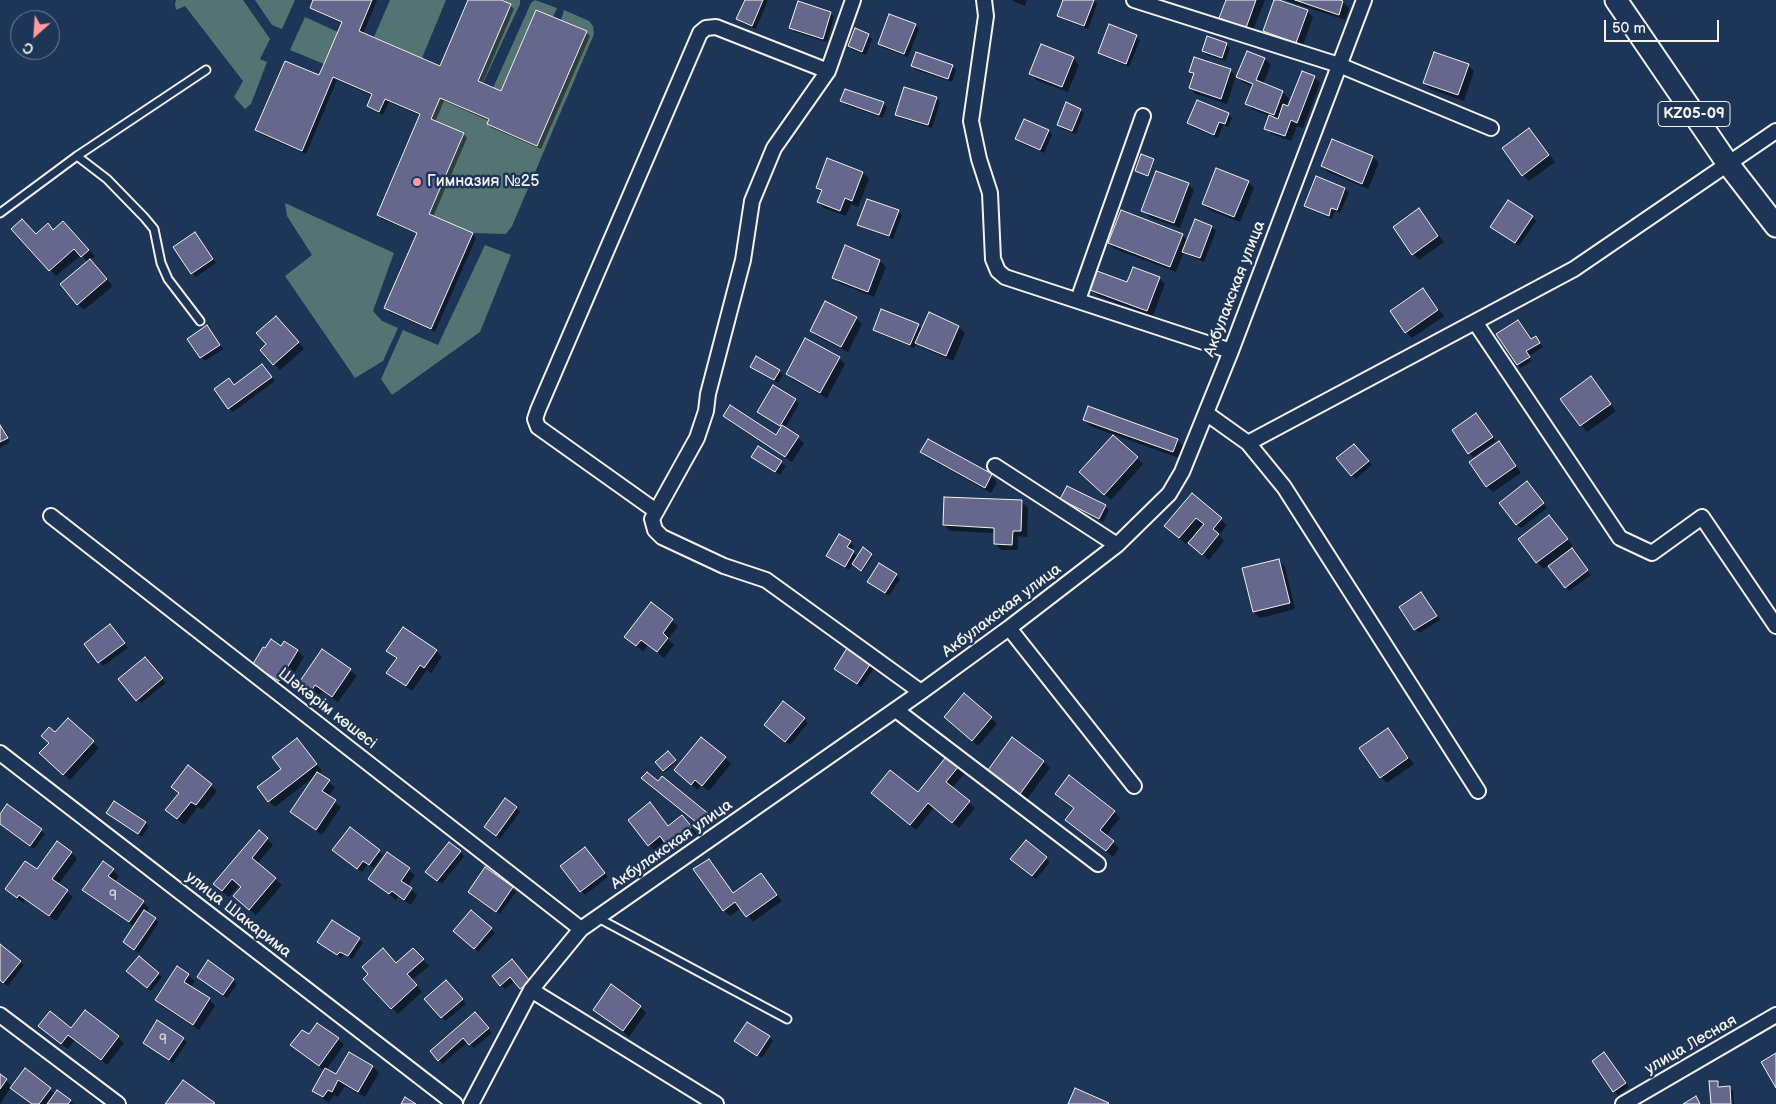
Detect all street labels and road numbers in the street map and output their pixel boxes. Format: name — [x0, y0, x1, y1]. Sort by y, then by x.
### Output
road number: KZ05-09 — [1658, 102, 1730, 126]
street label: Акбулакская улица — [1200, 218, 1270, 360]
street label: Акбулакская улица — [939, 560, 1065, 662]
street label: Шәкәрім көшесі — [274, 665, 380, 753]
street label: Акбулакская улица — [607, 796, 737, 894]
street label: улица Шакарима — [181, 868, 295, 962]
street label: улица Лесная — [1642, 1011, 1740, 1079]

